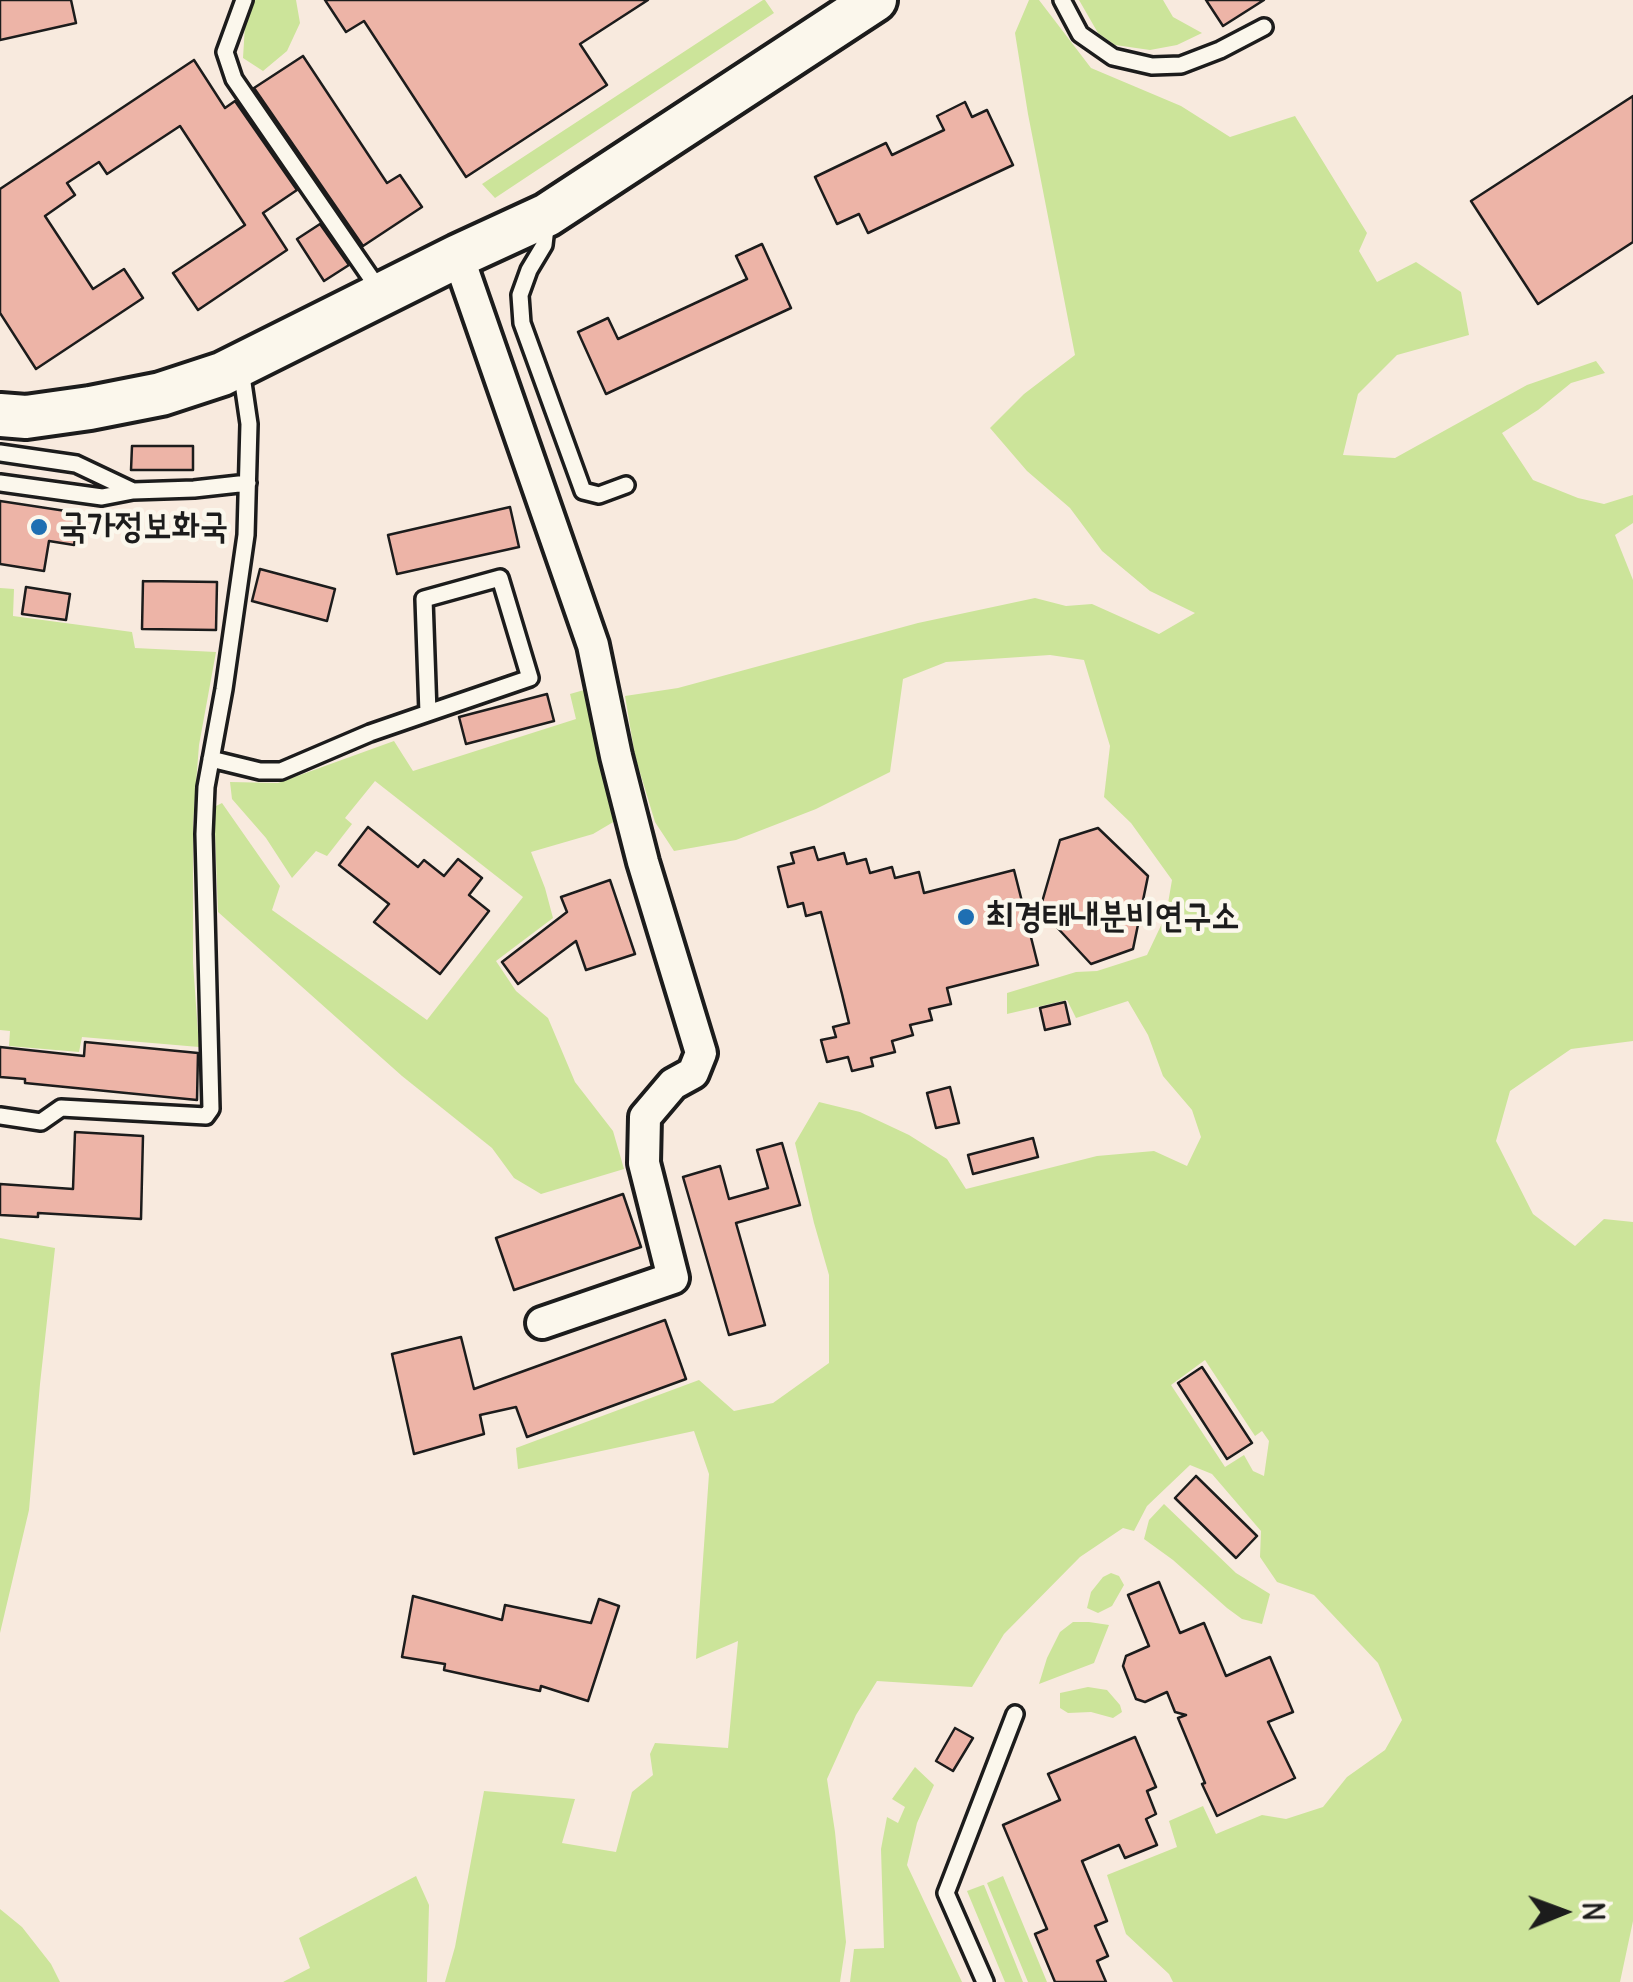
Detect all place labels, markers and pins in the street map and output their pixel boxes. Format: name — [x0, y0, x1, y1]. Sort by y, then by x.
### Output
place label: 국가정보화국 — [59, 506, 228, 548]
marker: 국가정보화국 — [28, 516, 50, 538]
place label: 최경태내분비연구소 — [986, 896, 1239, 938]
marker: 최경태내분비연구소 — [955, 906, 977, 928]

